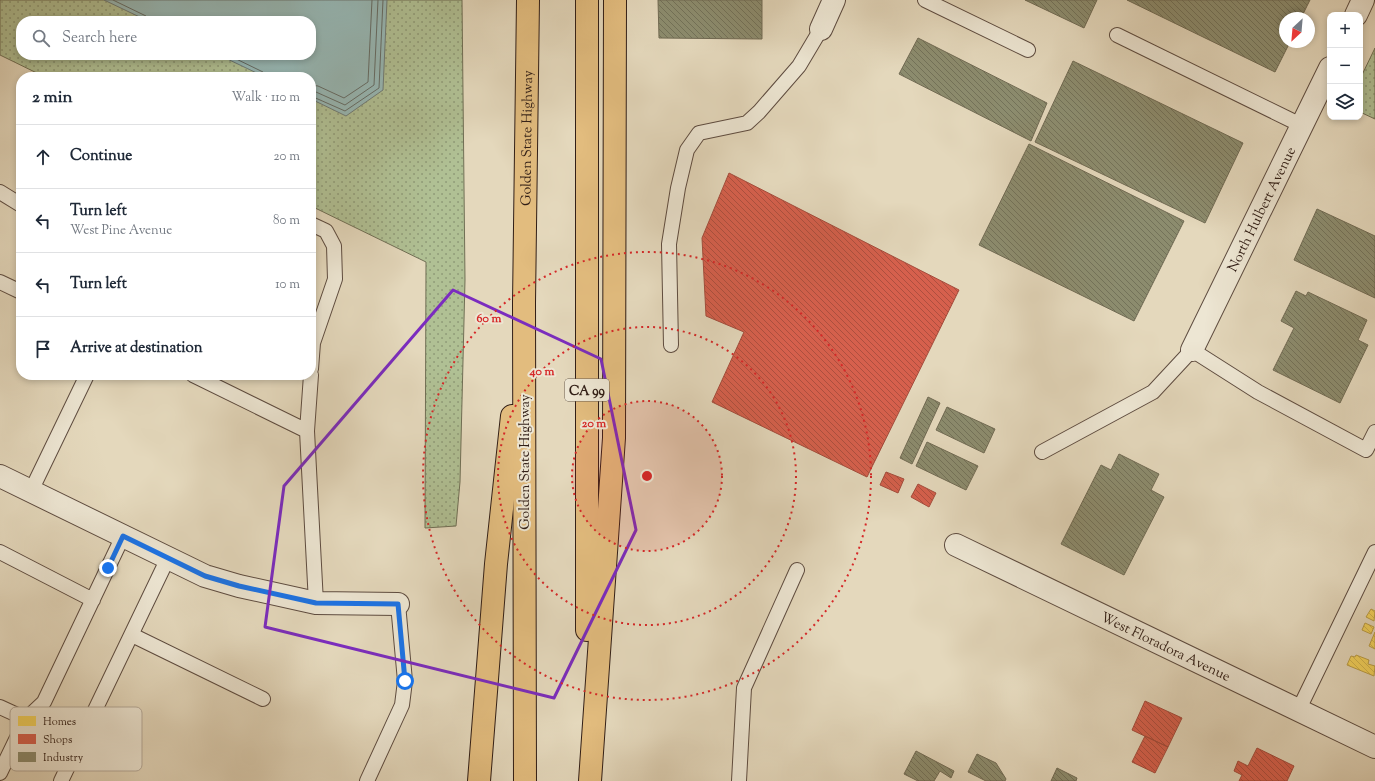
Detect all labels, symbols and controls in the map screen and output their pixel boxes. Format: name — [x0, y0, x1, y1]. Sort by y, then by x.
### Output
north arrow — [1279, 12, 1315, 48]
map controls — [1327, 12, 1363, 120]
button: + — [1327, 12, 1363, 48]
search box — [16, 16, 316, 60]
icon: search — [30, 27, 52, 49]
text: Search here — [62, 28, 137, 49]
button: − — [1327, 48, 1363, 84]
street label: Golden State Highway — [517, 70, 539, 206]
button: layers — [1327, 84, 1363, 120]
text: 2 min — [32, 86, 73, 110]
text: Walk · 110 m — [232, 89, 300, 107]
street label: North Hulbert Avenue — [1224, 144, 1302, 276]
icon: ahead — [32, 146, 54, 168]
text: Continue — [70, 146, 132, 167]
text: 20 m — [274, 148, 300, 166]
text: Turn left — [70, 201, 127, 222]
icon: left — [32, 210, 54, 232]
text: 80 m — [273, 212, 300, 230]
text: West Pine Avenue — [70, 222, 172, 240]
icon: left — [32, 274, 54, 296]
text: Turn left — [70, 274, 127, 295]
text: 10 m — [275, 276, 300, 294]
text: 60 m — [477, 310, 501, 328]
icon: arrive — [32, 338, 54, 360]
text: Arrive at destination — [70, 338, 203, 359]
text: 40 m — [529, 363, 554, 381]
road number: CA 99 — [565, 379, 609, 401]
street label: Golden State Highway — [516, 394, 536, 530]
text: 20 m — [582, 415, 606, 433]
centre of rings — [640, 469, 654, 483]
route end — [99, 559, 117, 577]
street label: West Floradora Avenue — [1097, 608, 1233, 688]
route start — [396, 672, 414, 690]
legend — [10, 707, 142, 771]
text: Homes — [43, 714, 76, 730]
text: Shops — [43, 732, 72, 748]
text: Industry — [43, 750, 84, 766]

